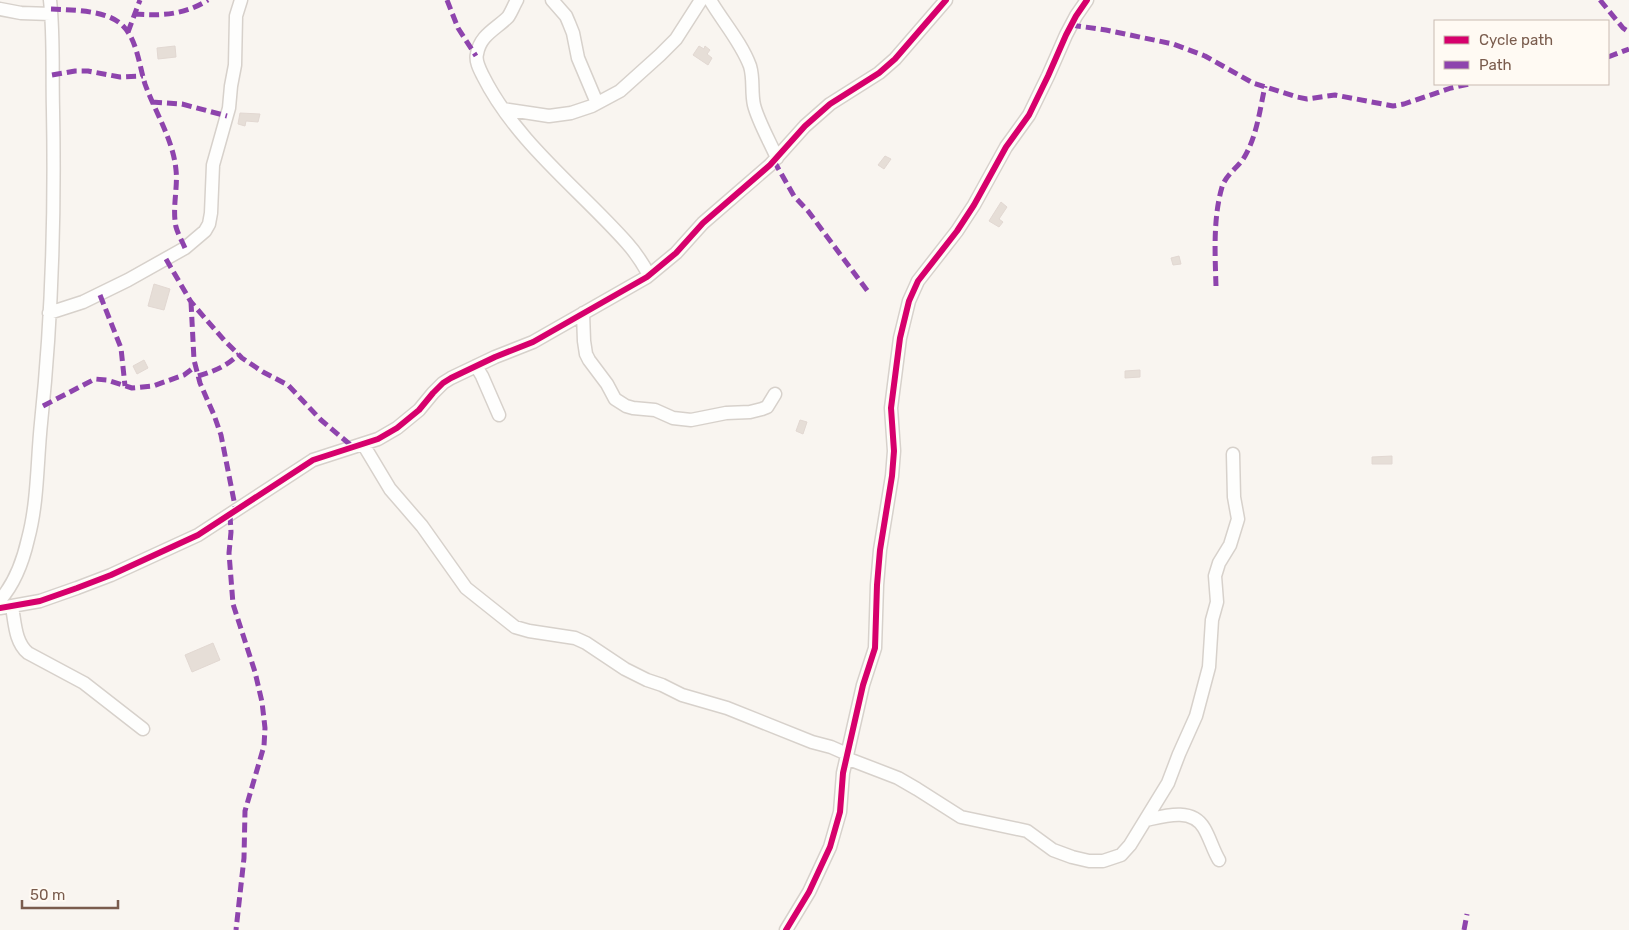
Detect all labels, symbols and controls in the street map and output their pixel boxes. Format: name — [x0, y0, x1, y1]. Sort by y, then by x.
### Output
legend — [1434, 20, 1609, 85]
text: Cycle path — [1479, 31, 1553, 49]
text: Path — [1479, 56, 1512, 74]
scale bar — [22, 878, 119, 910]
text: 50 m — [30, 886, 65, 904]

